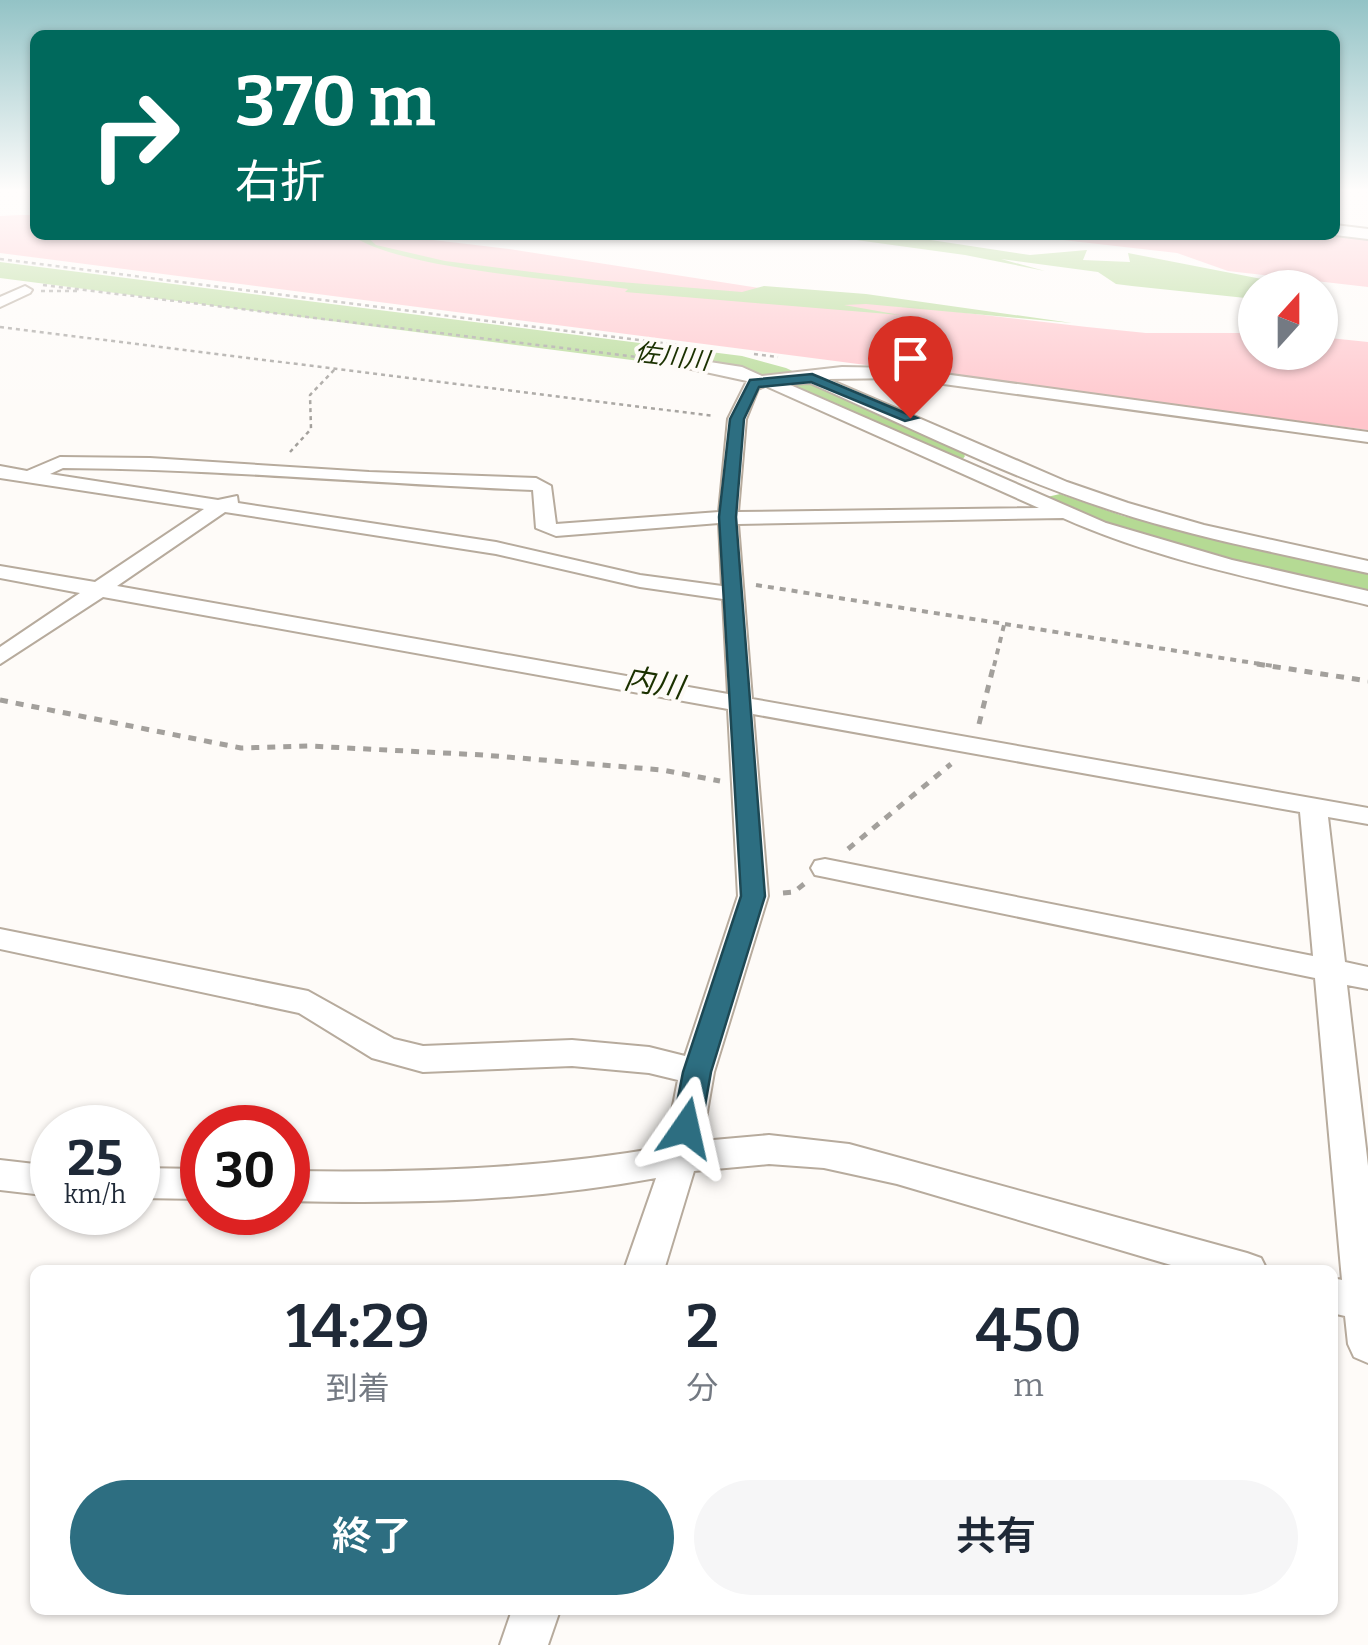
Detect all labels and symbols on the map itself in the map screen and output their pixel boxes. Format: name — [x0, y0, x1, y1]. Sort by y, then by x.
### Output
north arrow — [1238, 270, 1338, 370]
pin — [868, 316, 953, 419]
water label: 佐川川 — [633, 338, 714, 377]
water label: 内川 — [621, 660, 690, 706]
position arrow — [634, 1076, 738, 1180]
speed limit sign: 30 — [180, 1105, 310, 1235]

